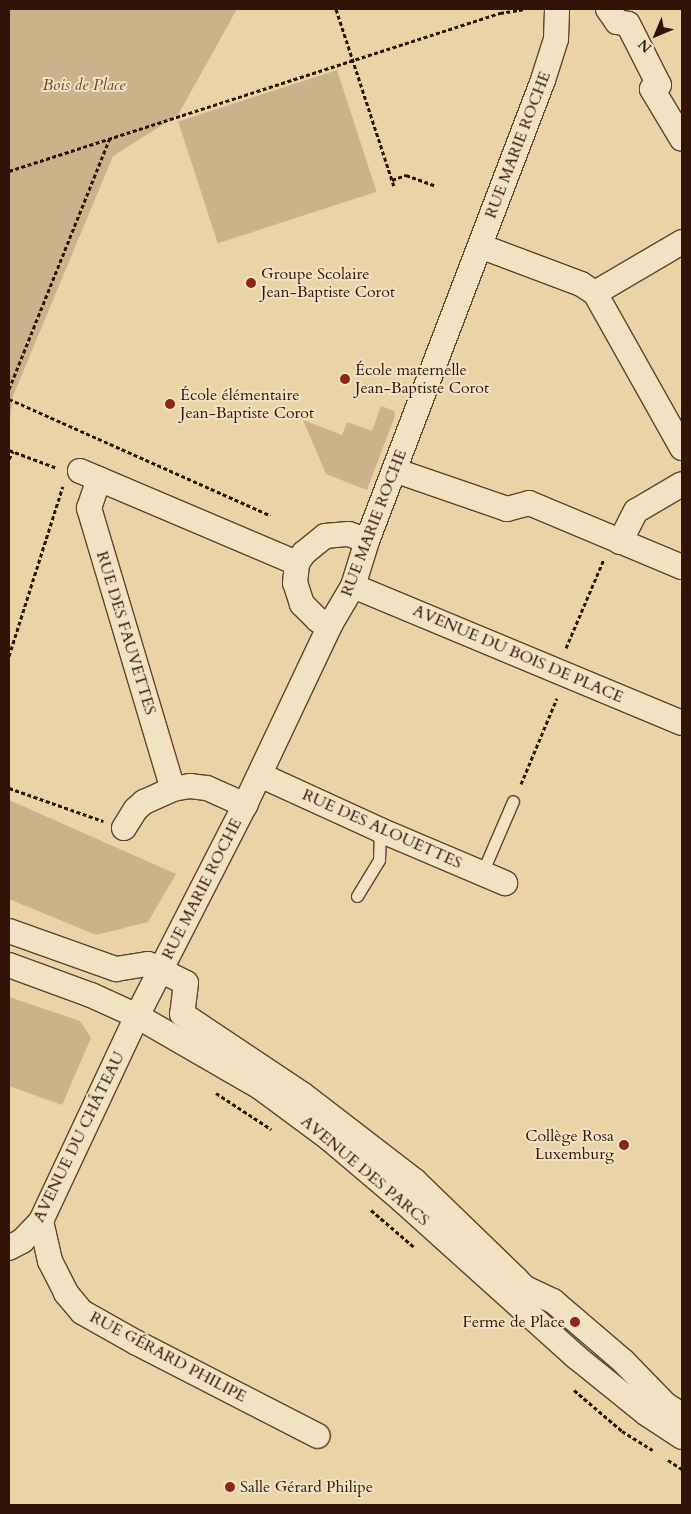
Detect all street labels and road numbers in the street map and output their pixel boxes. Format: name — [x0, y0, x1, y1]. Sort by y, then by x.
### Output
street label: RUE MARIE ROCHE — [481, 69, 555, 221]
street label: RUE MARIE ROCHE — [337, 447, 411, 599]
street label: RUE DES FAUVETTES — [92, 549, 160, 717]
street label: AVENUE DU BOIS DE PLACE — [410, 601, 626, 707]
street label: RUE DES ALOUETTES — [299, 785, 465, 873]
street label: RUE MARIE ROCHE — [158, 815, 246, 963]
street label: AVENUE DU CHÂTEAU — [29, 1049, 129, 1225]
street label: AVENUE DES PARCS — [297, 1112, 433, 1230]
street label: RUE GÉRARD PHILIPE — [86, 1308, 250, 1406]

